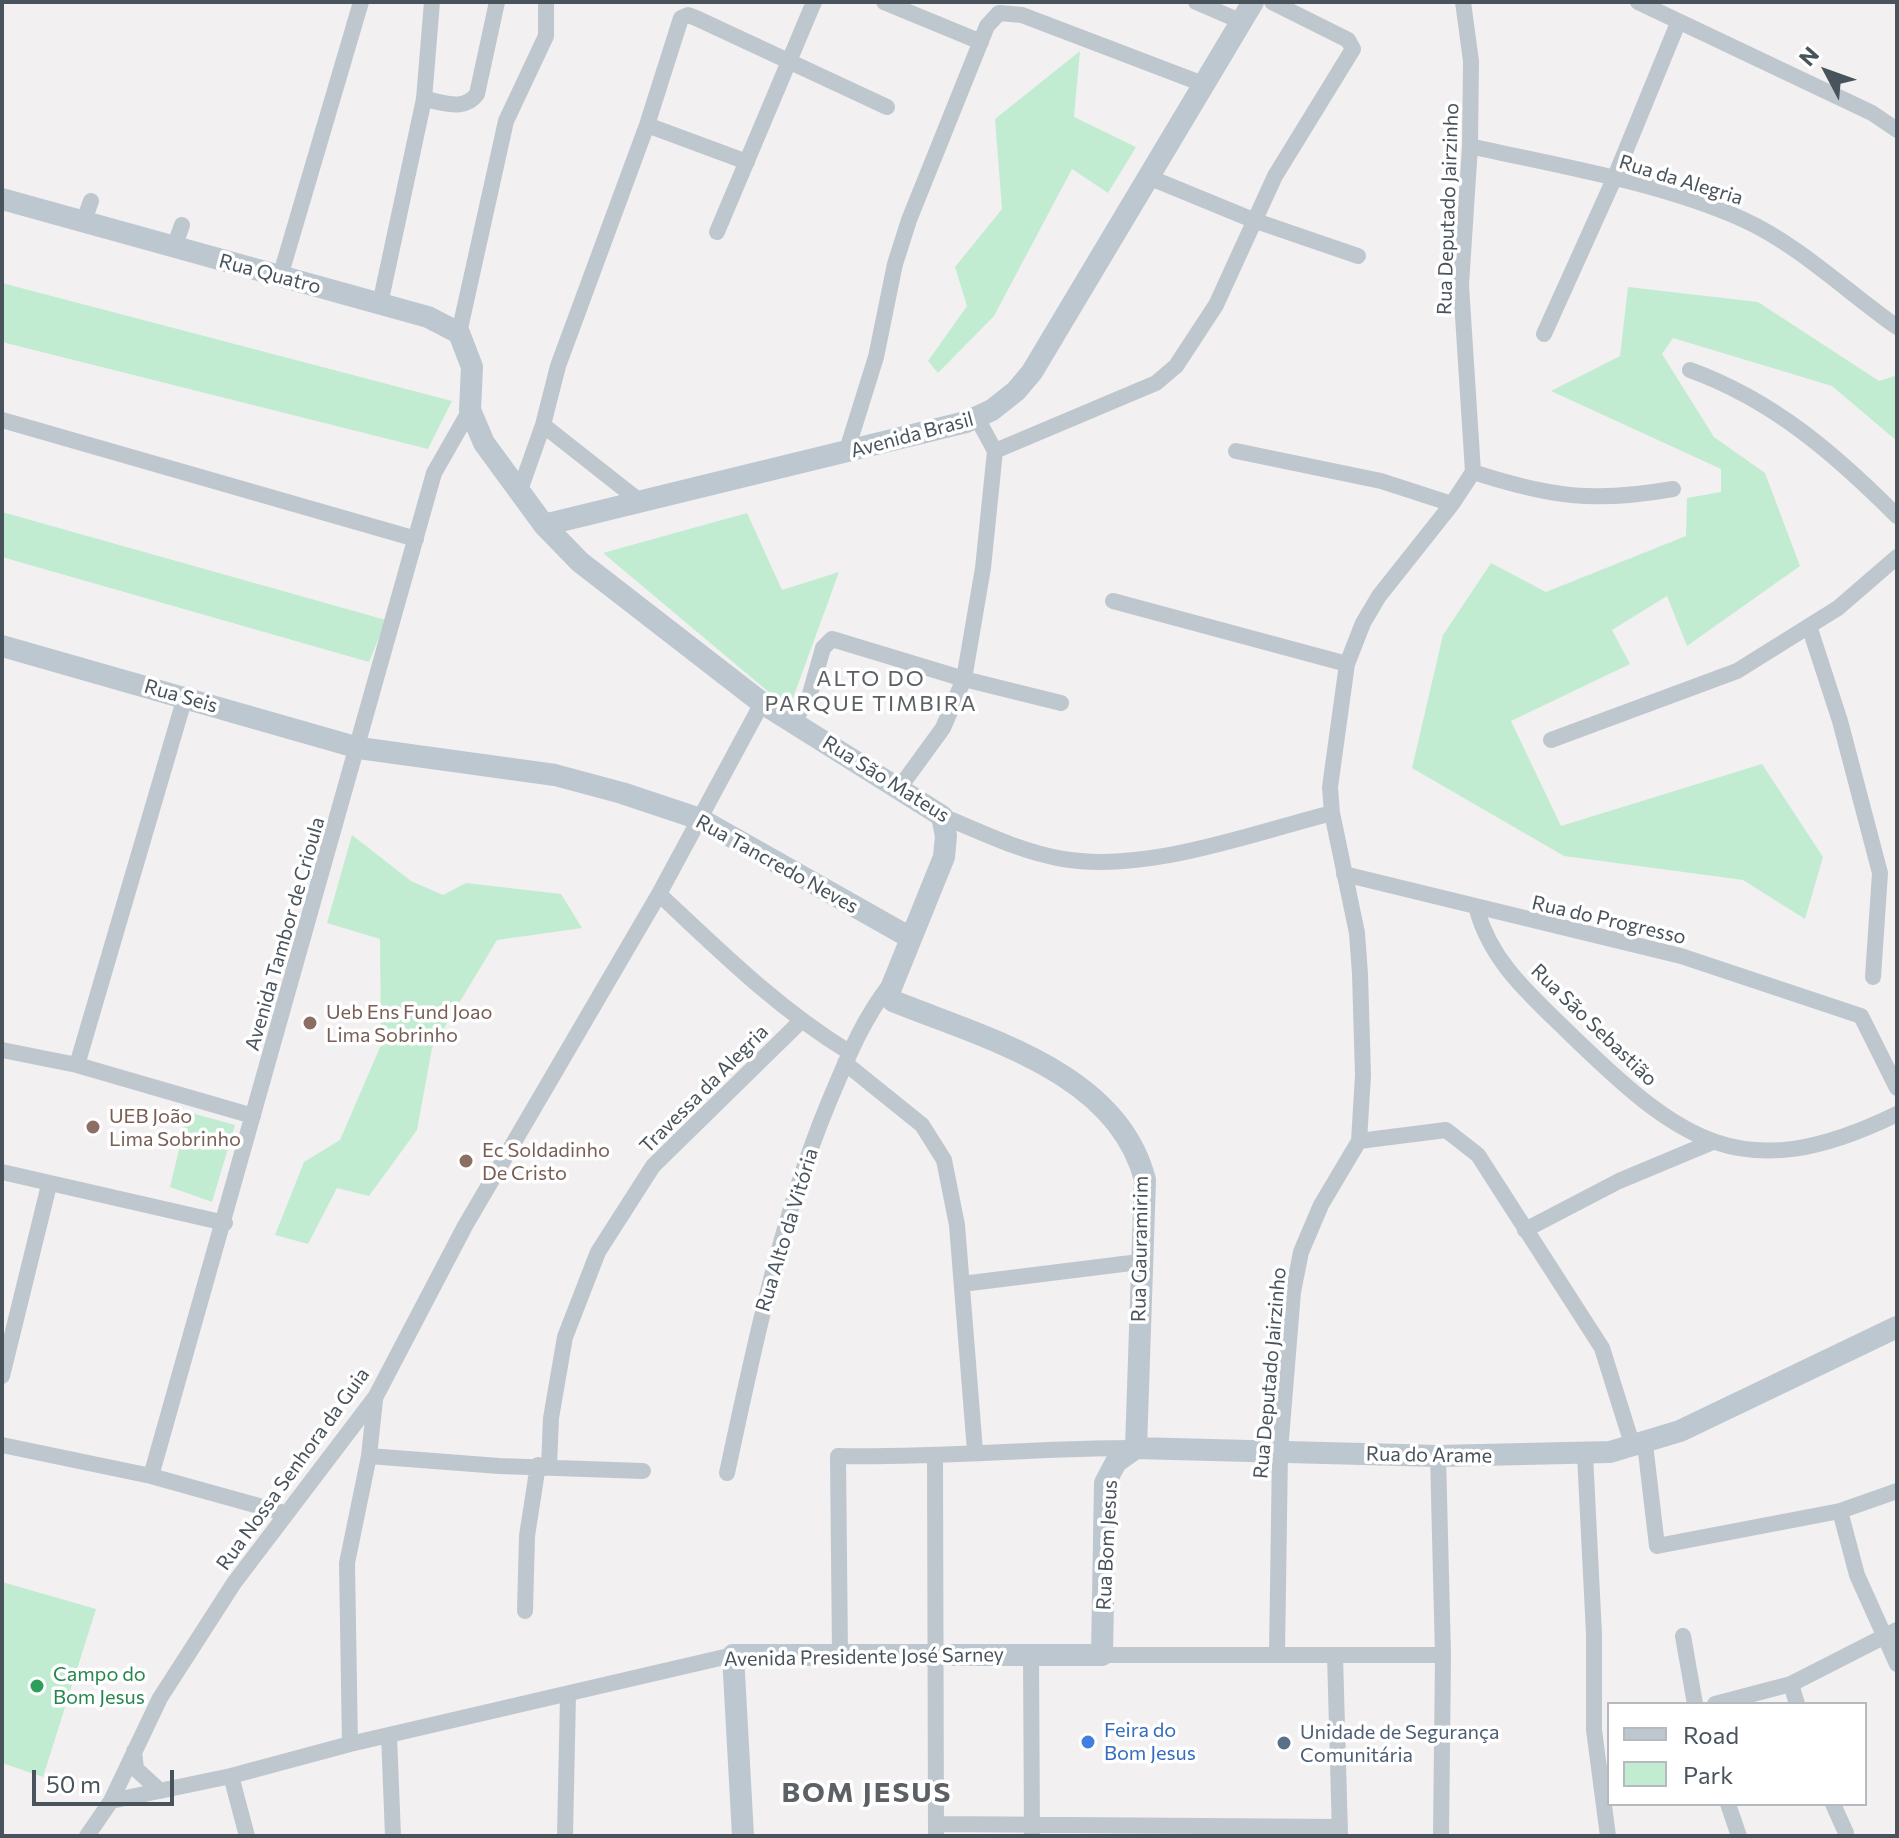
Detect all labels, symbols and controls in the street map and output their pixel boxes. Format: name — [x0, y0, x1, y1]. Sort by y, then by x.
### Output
north arrow — [1787, 32, 1867, 112]
text: N — [1793, 41, 1824, 71]
street label: Rua Deputado Jairzinho — [1432, 102, 1464, 316]
street label: Rua da Alegria — [1616, 150, 1746, 210]
street label: Rua Quatro — [216, 249, 324, 299]
street label: Avenida Brasil — [848, 407, 976, 463]
district label: ALTO DO PARQUE TIMBIRA — [764, 666, 978, 718]
street label: Rua Seis — [142, 674, 220, 718]
street label: Rua São Mateus — [818, 730, 954, 828]
street label: Rua Tancredo Neves — [692, 809, 862, 919]
street label: Avenida Tambor de Crioula — [240, 814, 330, 1054]
street label: Rua do Progresso — [1530, 891, 1688, 949]
street label: Rua São Sebastião — [1526, 959, 1662, 1091]
place label: Ueb Ens Fund Joao Lima Sobrinho — [326, 1000, 492, 1047]
marker: Ueb Ens Fund Joao Lima Sobrinho — [301, 1014, 319, 1032]
street label: Travessa da Alegria — [635, 1020, 773, 1158]
place label: UEB João Lima Sobrinho — [109, 1104, 241, 1151]
marker: UEB João Lima Sobrinho — [84, 1118, 102, 1136]
place label: Ec Soldadinho De Cristo — [482, 1138, 610, 1185]
street label: Rua Alto da Vitória — [751, 1145, 823, 1315]
marker: Ec Soldadinho De Cristo — [457, 1152, 475, 1170]
street label: Rua Gauramirim — [1127, 1176, 1153, 1322]
street label: Rua Deputado Jairzinho — [1249, 1266, 1291, 1480]
street label: Rua Nossa Senhora da Guia — [211, 1363, 375, 1575]
street label: Rua do Arame — [1366, 1442, 1492, 1468]
street label: Rua Bom Jesus — [1092, 1479, 1122, 1611]
street label: Avenida Presidente José Sarney — [724, 1643, 1004, 1671]
place label: Campo do Bom Jesus — [53, 1662, 146, 1709]
marker: Campo do Bom Jesus — [28, 1677, 46, 1695]
legend — [1607, 1702, 1867, 1806]
place label: Feira do Bom Jesus — [1104, 1718, 1196, 1765]
place label: Unidade de Segurança Comunitária — [1300, 1720, 1499, 1767]
text: Road — [1683, 1720, 1739, 1749]
marker: Feira do Bom Jesus — [1079, 1733, 1097, 1751]
marker: Unidade de Segurança Comunitária — [1275, 1734, 1293, 1752]
scale bar — [36, 1754, 178, 1804]
text: Park — [1683, 1760, 1733, 1789]
text: 50 m — [46, 1769, 101, 1798]
district label: BOM JESUS — [782, 1776, 952, 1810]

